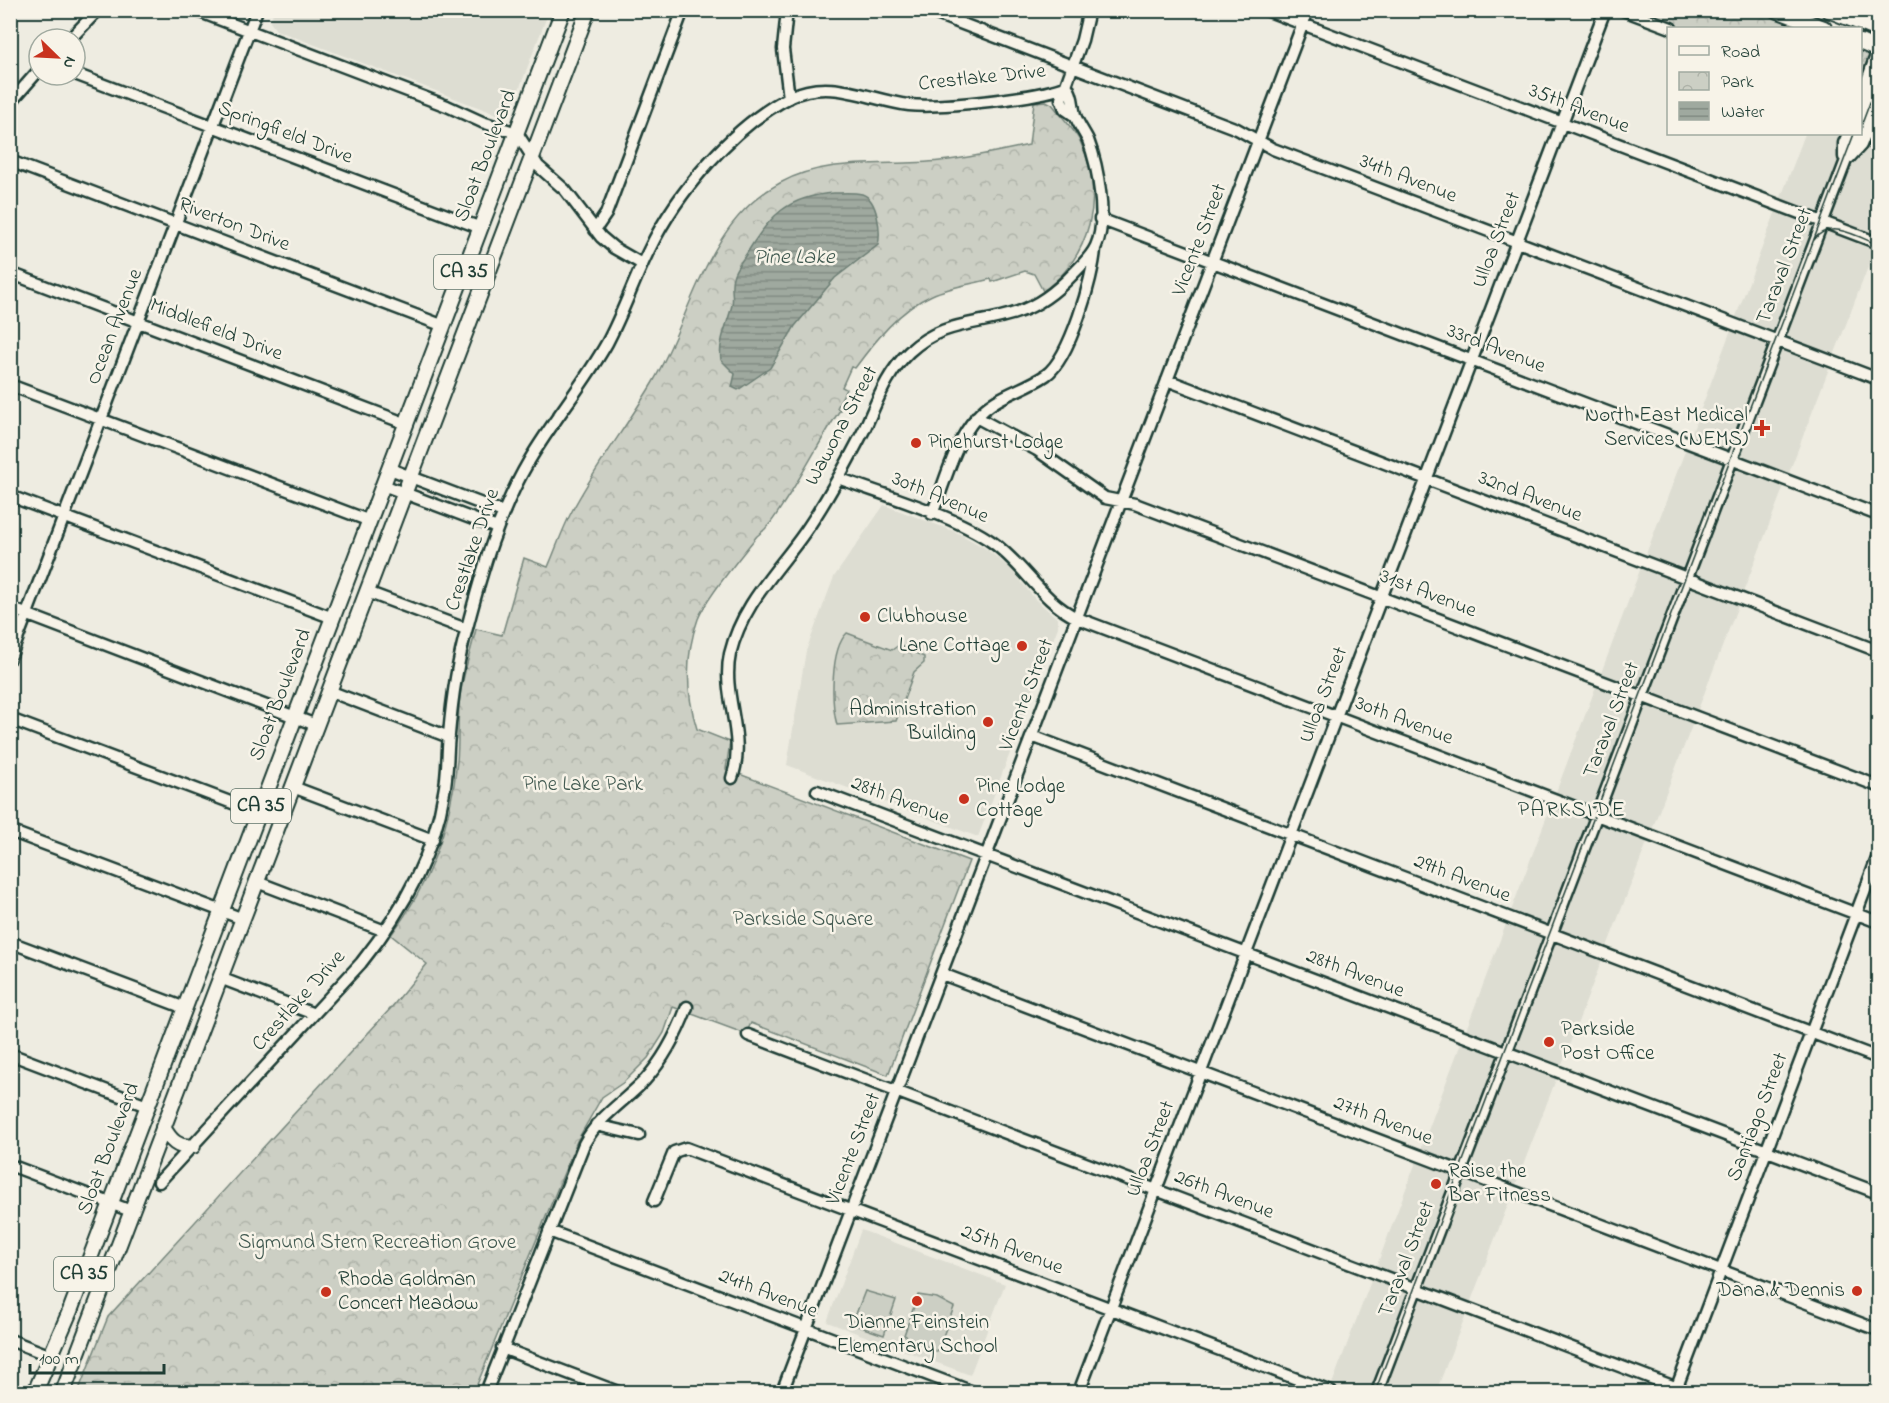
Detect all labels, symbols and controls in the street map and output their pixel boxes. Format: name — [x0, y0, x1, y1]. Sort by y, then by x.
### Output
north arrow — [27, 27, 87, 87]
legend — [1667, 27, 1862, 135]
text: Road — [1721, 40, 1760, 66]
text: N — [56, 52, 82, 72]
street label: Crestlake Drive — [917, 56, 1048, 100]
text: Park — [1721, 70, 1754, 96]
street label: 35th Avenue — [1524, 76, 1634, 142]
street label: Sloat Boulevard — [447, 85, 525, 226]
street label: Springfield Drive — [212, 93, 357, 175]
text: Water — [1721, 100, 1765, 126]
street label: 34th Avenue — [1355, 147, 1462, 212]
street label: Vicente Street — [1164, 179, 1235, 302]
street label: Ulloa Street — [1465, 188, 1529, 292]
street label: Riverton Drive — [174, 190, 295, 260]
street label: Taraval Street — [1749, 204, 1821, 328]
water label: Pine Lake — [753, 242, 836, 274]
road number: CA 35 — [434, 255, 494, 289]
street label: Ocean Avenue — [79, 264, 151, 389]
street label: Middlefield Drive — [145, 291, 287, 369]
street label: 33rd Avenue — [1442, 316, 1550, 382]
street label: Wawona Street — [798, 361, 886, 491]
place label: North East Medical Services (NEMS) — [1585, 401, 1748, 455]
marker: North East Medical Services (NEMS) — [1753, 419, 1771, 437]
place label: Pinehurst Lodge — [928, 428, 1064, 460]
marker: Pinehurst Lodge — [909, 436, 923, 450]
street label: 32nd Avenue — [1474, 463, 1587, 531]
street label: 30th Avenue — [887, 464, 994, 532]
street label: Crestlake Drive — [438, 484, 508, 615]
street label: 31st Avenue — [1375, 562, 1481, 626]
place label: Clubhouse — [877, 602, 968, 632]
marker: Clubhouse — [858, 610, 872, 624]
street label: Sloat Boulevard — [242, 624, 320, 765]
place label: Lane Cottage — [899, 631, 1011, 663]
street label: Vicente Street — [991, 634, 1062, 757]
marker: Lane Cottage — [1015, 639, 1029, 653]
street label: Ulloa Street — [1292, 643, 1356, 747]
street label: Taraval Street — [1576, 658, 1648, 782]
street label: 30th Avenue — [1351, 689, 1458, 754]
place label: Administration Building — [849, 695, 976, 751]
marker: Administration Building — [981, 715, 995, 729]
street label: 28th Avenue — [846, 768, 954, 834]
park label: Pine Lake Park — [523, 770, 644, 800]
place label: Pine Lodge Cottage — [976, 772, 1066, 828]
road number: CA 35 — [231, 789, 291, 823]
marker: Pine Lodge Cottage — [957, 792, 971, 806]
district label: PARKSIDE — [1518, 795, 1626, 827]
street label: 29th Avenue — [1409, 847, 1515, 911]
park label: Parkside Square — [733, 905, 874, 935]
street label: 28th Avenue — [1301, 941, 1409, 1007]
street label: Crestlake Drive — [245, 943, 353, 1059]
place label: Parkside Post Office — [1561, 1015, 1655, 1069]
marker: Parkside Post Office — [1542, 1035, 1556, 1049]
street label: Santiago Street — [1720, 1048, 1798, 1187]
street label: Sloat Boulevard — [70, 1078, 148, 1219]
street label: Vicente Street — [818, 1088, 889, 1211]
street label: 27th Avenue — [1329, 1088, 1438, 1154]
street label: Ulloa Street — [1119, 1097, 1183, 1201]
place label: Raise the Bar Fitness — [1447, 1157, 1551, 1211]
street label: 26th Avenue — [1170, 1162, 1279, 1228]
marker: Raise the Bar Fitness — [1429, 1177, 1443, 1191]
street label: Taraval Street — [1371, 1197, 1443, 1321]
street label: 25th Avenue — [956, 1217, 1068, 1283]
park label: Sigmund Stern Recreation Grove — [238, 1228, 517, 1260]
road number: CA 35 — [54, 1257, 114, 1291]
street label: 24th Avenue — [714, 1261, 823, 1327]
place label: Rhoda Goldman Concert Meadow — [338, 1265, 478, 1319]
place label: Dana & Dennis — [1715, 1276, 1845, 1306]
marker: Dana & Dennis — [1850, 1284, 1864, 1298]
marker: Rhoda Goldman Concert Meadow — [319, 1285, 333, 1299]
marker: Dianne Feinstein Elementary School — [910, 1294, 924, 1308]
place label: Dianne Feinstein Elementary School — [836, 1308, 998, 1364]
scale bar — [30, 1337, 164, 1375]
text: 100 m — [39, 1347, 79, 1373]

